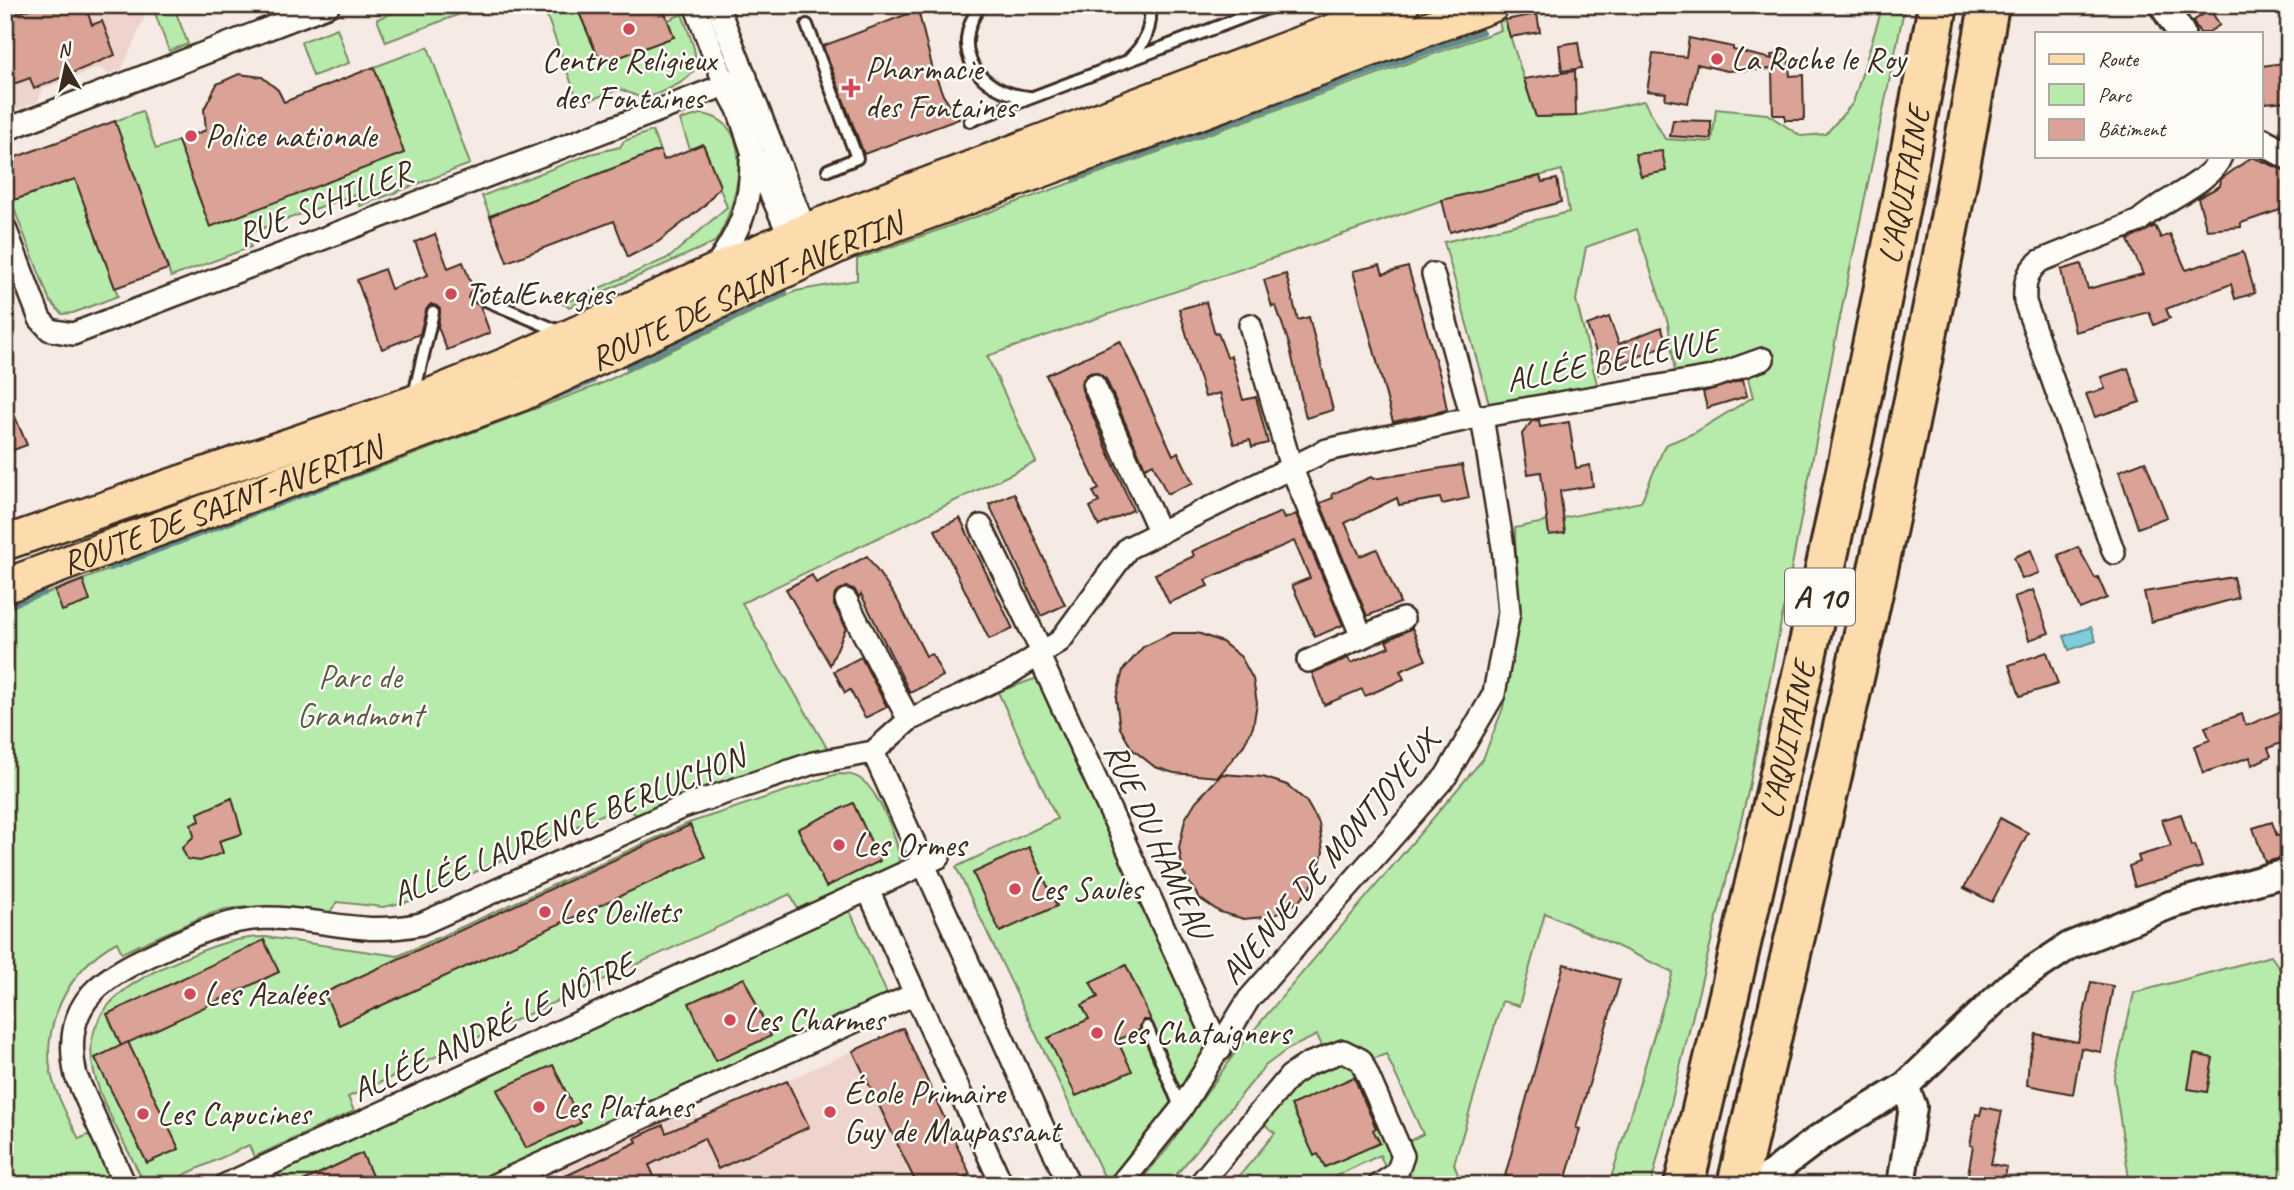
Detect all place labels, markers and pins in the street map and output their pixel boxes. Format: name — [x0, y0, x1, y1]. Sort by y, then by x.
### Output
marker: Centre Religieux des Fontaines — [621, 21, 637, 37]
place label: La Roche le Roy — [1731, 38, 1908, 80]
place label: Centre Religieux des Fontaines — [542, 39, 719, 119]
place label: Pharmacie des Fontaines — [865, 48, 1019, 128]
marker: La Roche le Roy — [1709, 51, 1725, 67]
marker: Pharmacie des Fontaines — [843, 80, 859, 96]
place label: Police nationale — [205, 115, 379, 157]
marker: Police nationale — [183, 128, 199, 144]
place label: TotalEnergies — [465, 273, 616, 315]
marker: TotalEnergies — [443, 286, 459, 302]
place label: Les Ormes — [853, 824, 968, 866]
marker: Les Ormes — [831, 837, 847, 853]
place label: Les Saules — [1029, 868, 1145, 910]
marker: Les Saules — [1007, 881, 1023, 897]
place label: Les Oeillets — [559, 891, 683, 933]
marker: Les Oeillets — [537, 904, 553, 920]
place label: Les Azalées — [204, 973, 329, 1015]
marker: Les Azalées — [182, 986, 198, 1002]
place label: Les Charmes — [744, 999, 887, 1041]
marker: Les Charmes — [722, 1012, 738, 1028]
place label: Les Chataigners — [1111, 1012, 1293, 1054]
marker: Les Chataigners — [1089, 1025, 1105, 1041]
place label: École Primaire Guy de Maupassant — [844, 1072, 1063, 1152]
place label: Les Platanes — [553, 1086, 695, 1128]
place label: Les Capucines — [157, 1093, 313, 1135]
marker: Les Platanes — [531, 1099, 547, 1115]
marker: École Primaire Guy de Maupassant — [822, 1104, 838, 1120]
marker: Les Capucines — [135, 1106, 151, 1122]

